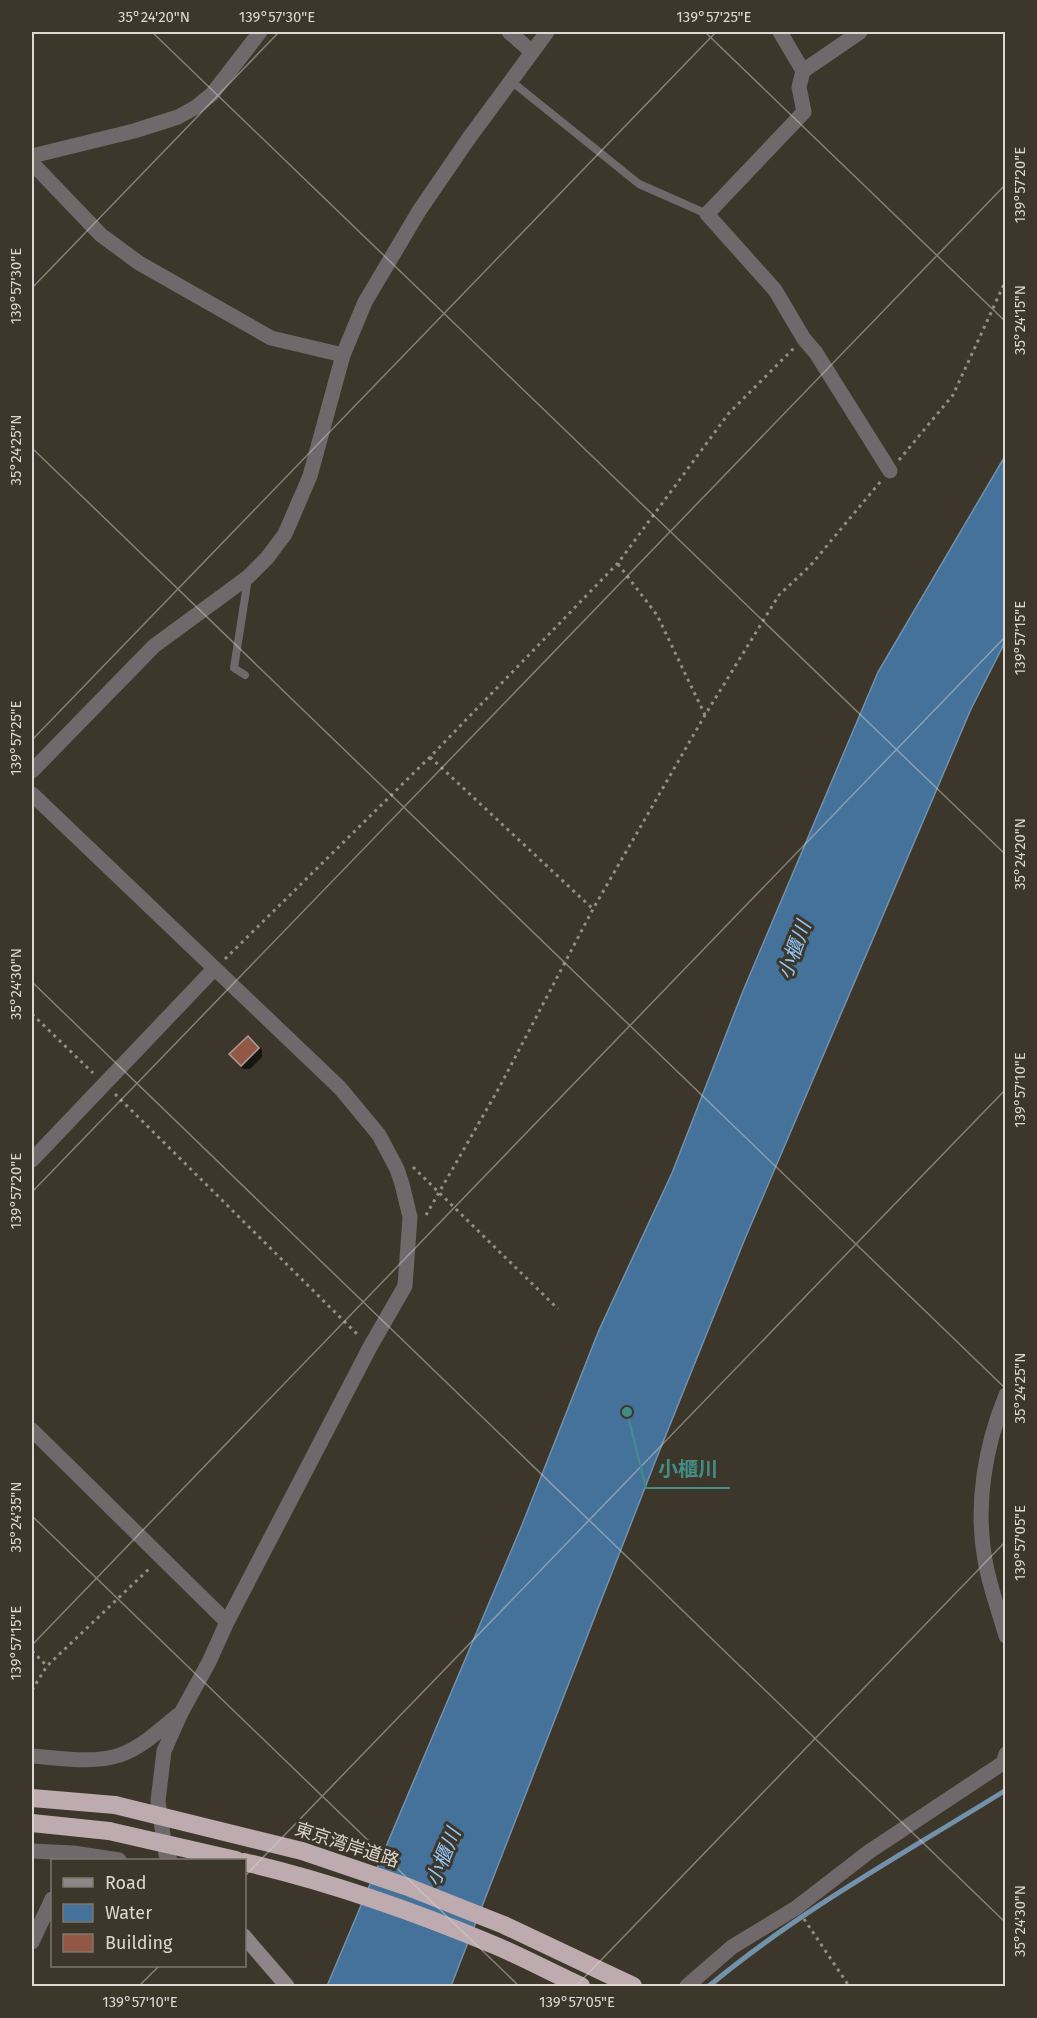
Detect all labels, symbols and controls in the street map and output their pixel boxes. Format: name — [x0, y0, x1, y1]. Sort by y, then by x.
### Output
text: 35°24'20"N — [118, 8, 190, 26]
text: 139°57'30"E — [239, 8, 315, 26]
text: 139°57'25"E — [676, 8, 752, 26]
text: 139°57'20"E — [1011, 147, 1029, 223]
text: 139°57'30"E — [7, 248, 25, 324]
text: 35°24'15"N — [1011, 285, 1029, 355]
text: 35°24'25"N — [7, 415, 25, 485]
text: 139°57'15"E — [1011, 601, 1029, 675]
text: 139°57'25"E — [7, 700, 25, 776]
text: 35°24'20"N — [1011, 818, 1029, 890]
water label: 小櫃川 — [772, 916, 816, 982]
text: 35°24'30"N — [7, 948, 25, 1020]
text: 139°57'10"E — [1011, 1052, 1029, 1128]
text: 139°57'20"E — [7, 1153, 25, 1229]
text: 35°24'25"N — [1011, 1353, 1029, 1423]
callout: 小櫃川 — [646, 1450, 730, 1488]
text: 小櫃川 — [658, 1457, 718, 1481]
text: 35°24'35"N — [7, 1481, 25, 1553]
text: 139°57'05"E — [1011, 1505, 1029, 1581]
text: 139°57'15"E — [7, 1606, 25, 1680]
street label: 東京湾岸道路 — [292, 1818, 402, 1872]
water label: 小櫃川 — [421, 1823, 466, 1889]
legend — [51, 1859, 246, 1967]
text: Road — [105, 1872, 147, 1894]
text: 35°24'30"N — [1011, 1885, 1029, 1957]
text: Water — [105, 1902, 152, 1924]
text: Building — [105, 1932, 173, 1954]
text: 139°57'10"E — [102, 1993, 178, 2011]
text: 139°57'05"E — [539, 1993, 615, 2011]

